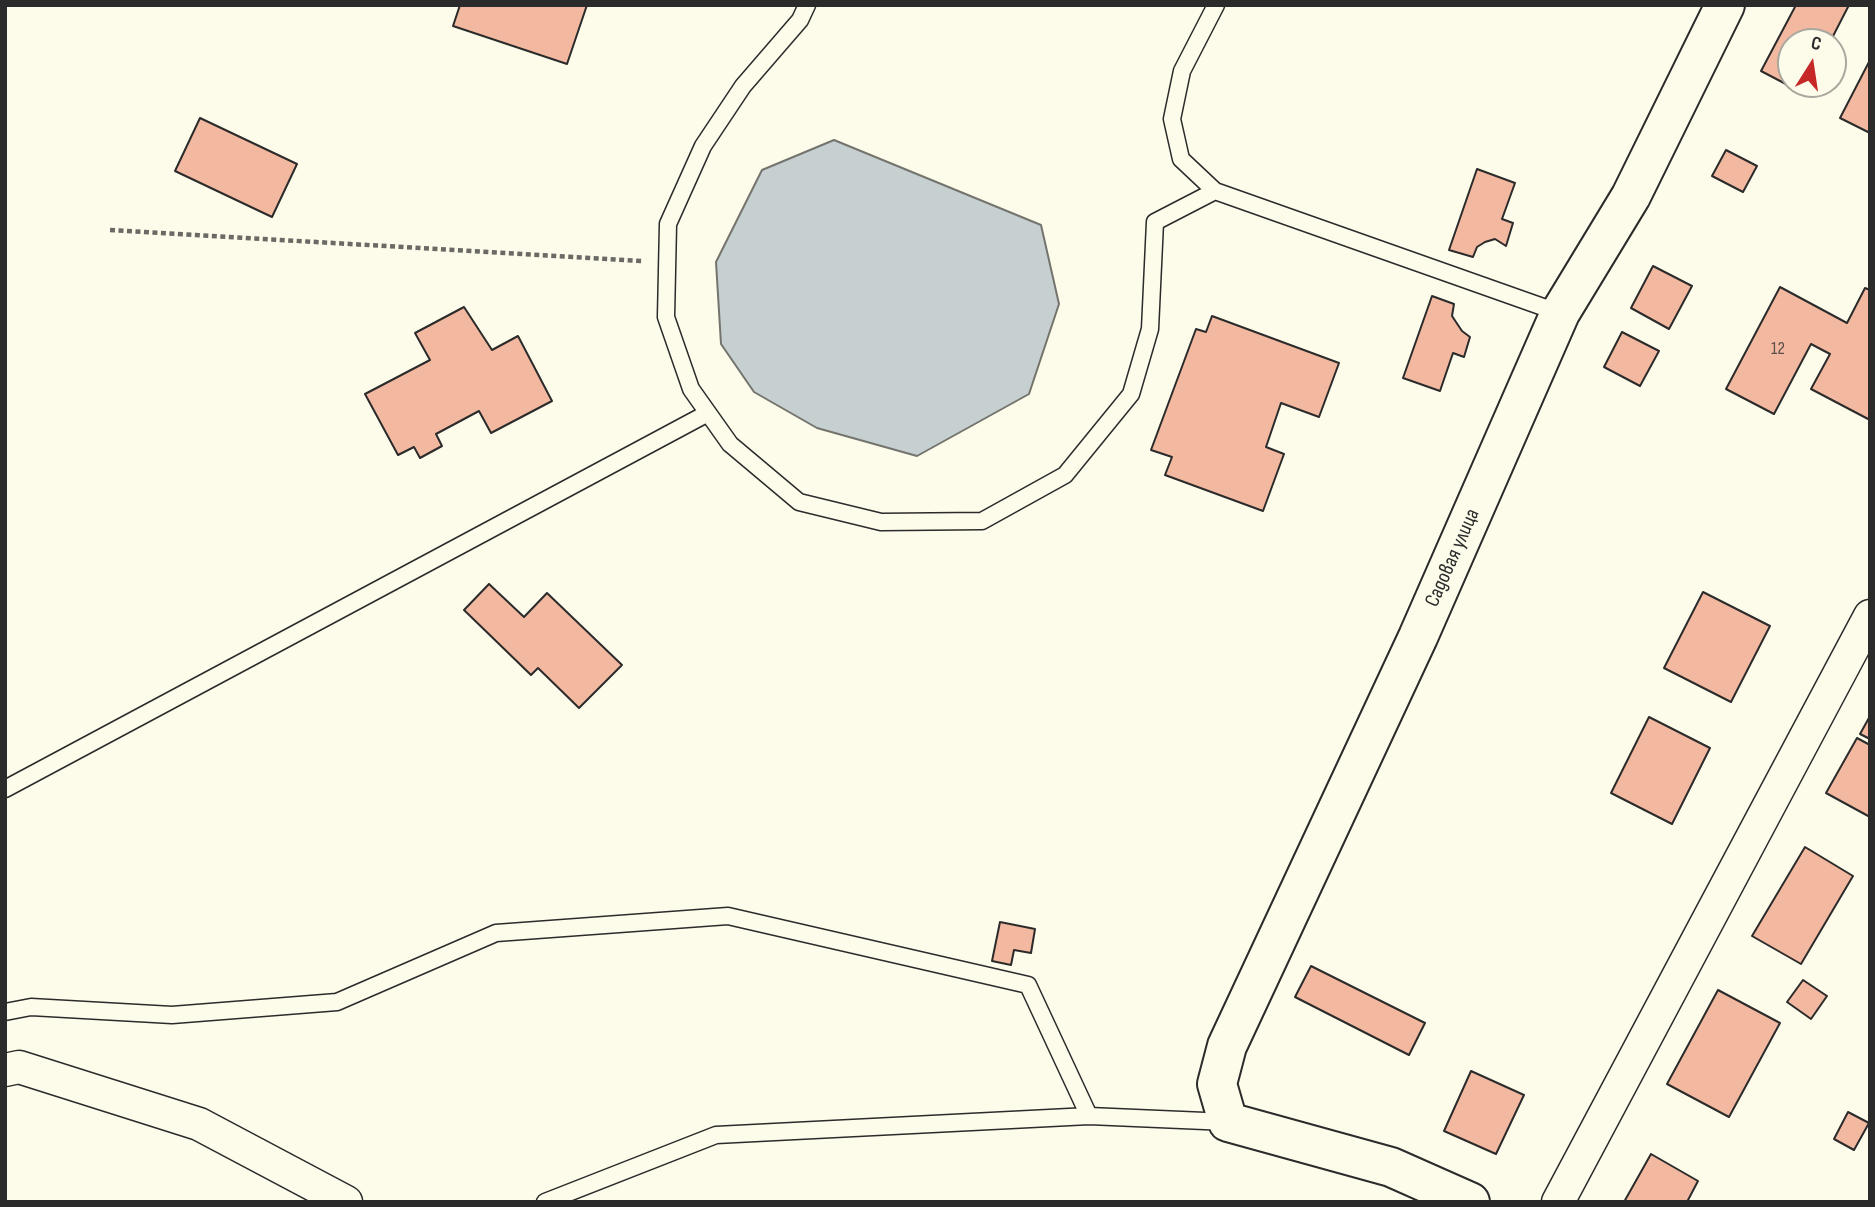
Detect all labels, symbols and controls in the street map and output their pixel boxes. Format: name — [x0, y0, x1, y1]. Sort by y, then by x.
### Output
north arrow — [1777, 28, 1847, 98]
text: С — [1809, 32, 1823, 56]
house number: 12 — [1771, 338, 1785, 360]
street label: Садовая улица — [1420, 505, 1486, 611]

